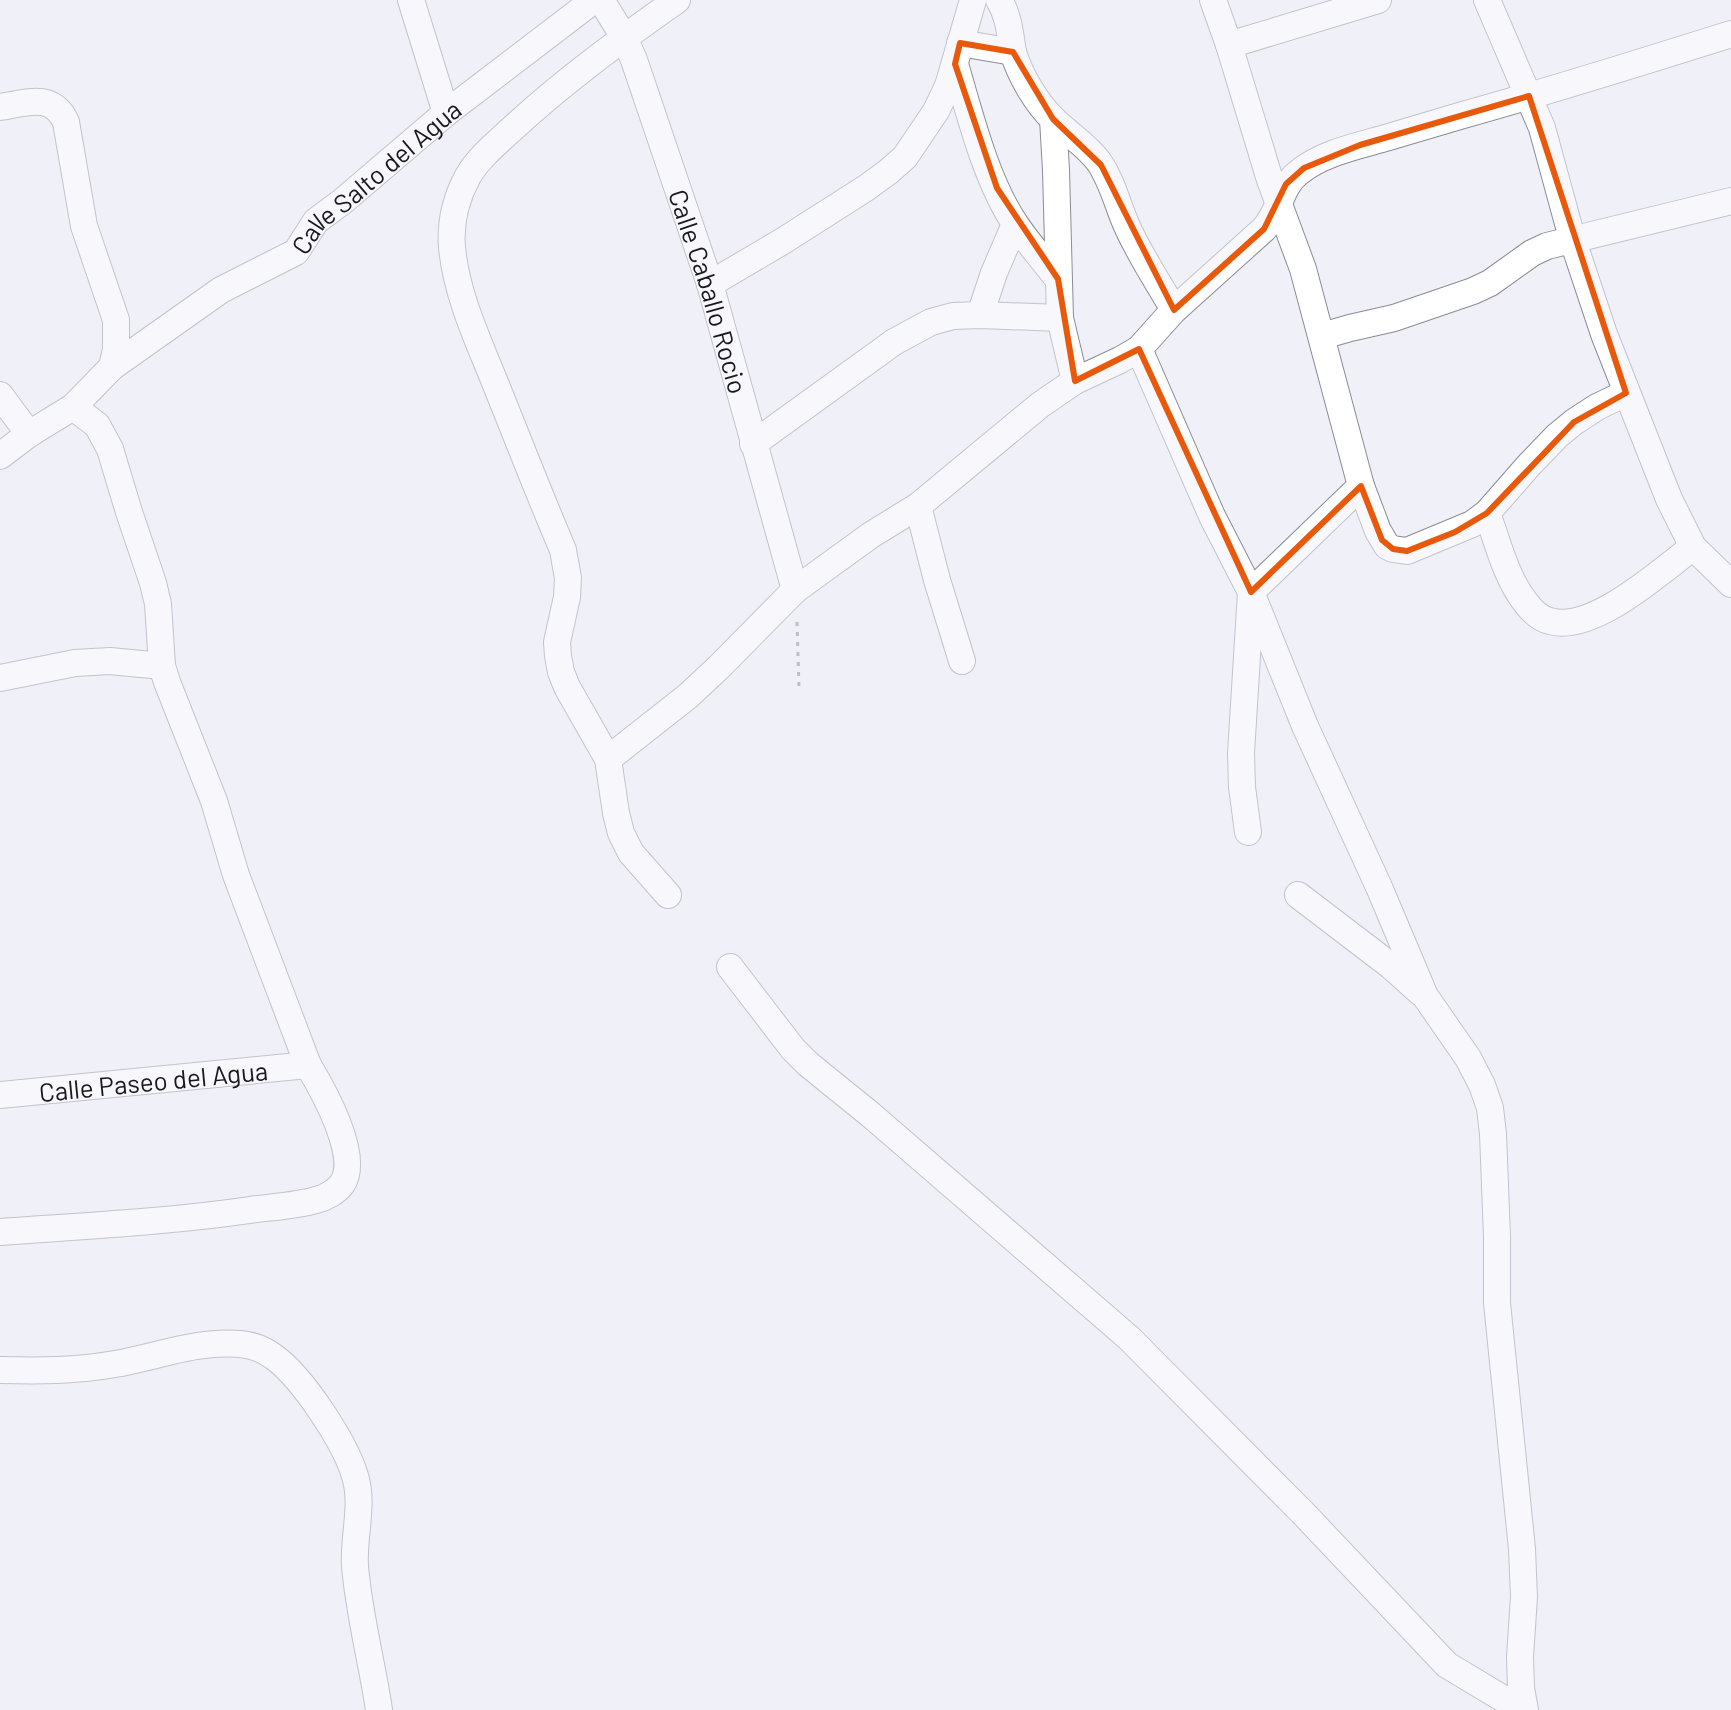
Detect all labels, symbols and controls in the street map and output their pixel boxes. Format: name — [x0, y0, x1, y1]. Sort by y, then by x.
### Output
street label: Calle Salto del Agua — [284, 92, 466, 259]
street label: Calle Caballo Rocio — [663, 185, 755, 397]
street label: Calle Paseo del Agua — [37, 1053, 269, 1107]

